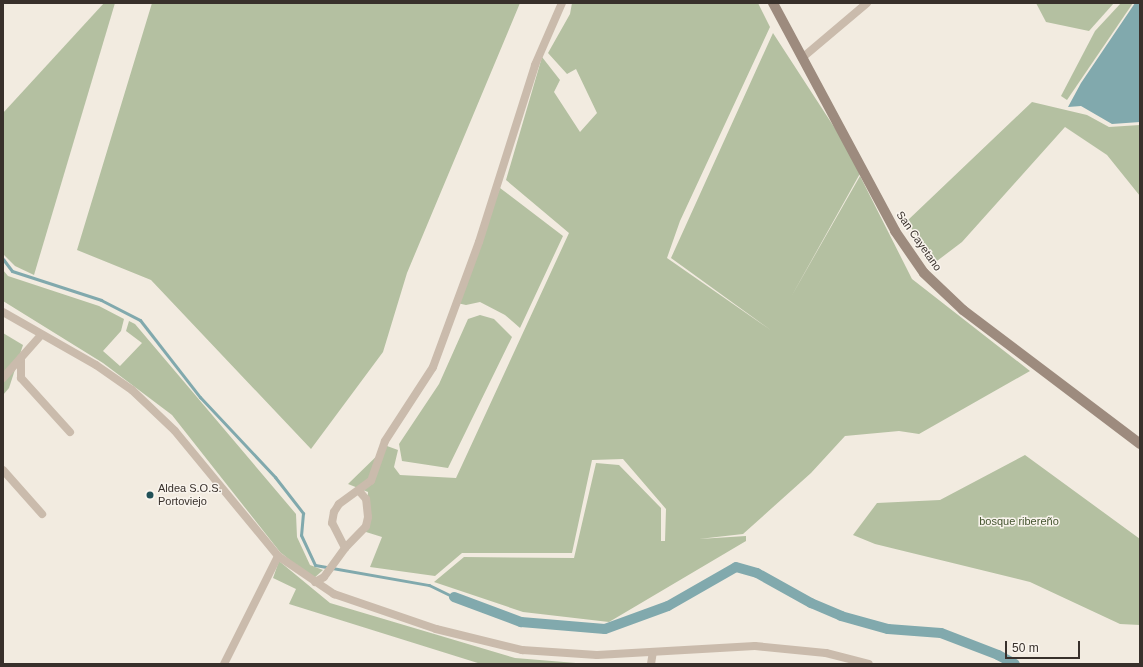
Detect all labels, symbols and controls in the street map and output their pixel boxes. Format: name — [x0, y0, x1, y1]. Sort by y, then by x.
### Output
street label: San Cayetano — [894, 209, 944, 273]
place label: Aldea S.O.S. Portoviejo — [158, 482, 222, 508]
marker: Aldea S.O.S. Portoviejo — [145, 490, 155, 500]
park label: bosque ribereño — [979, 514, 1059, 528]
scale bar — [1007, 633, 1082, 659]
text: 50 m — [1012, 641, 1039, 655]

